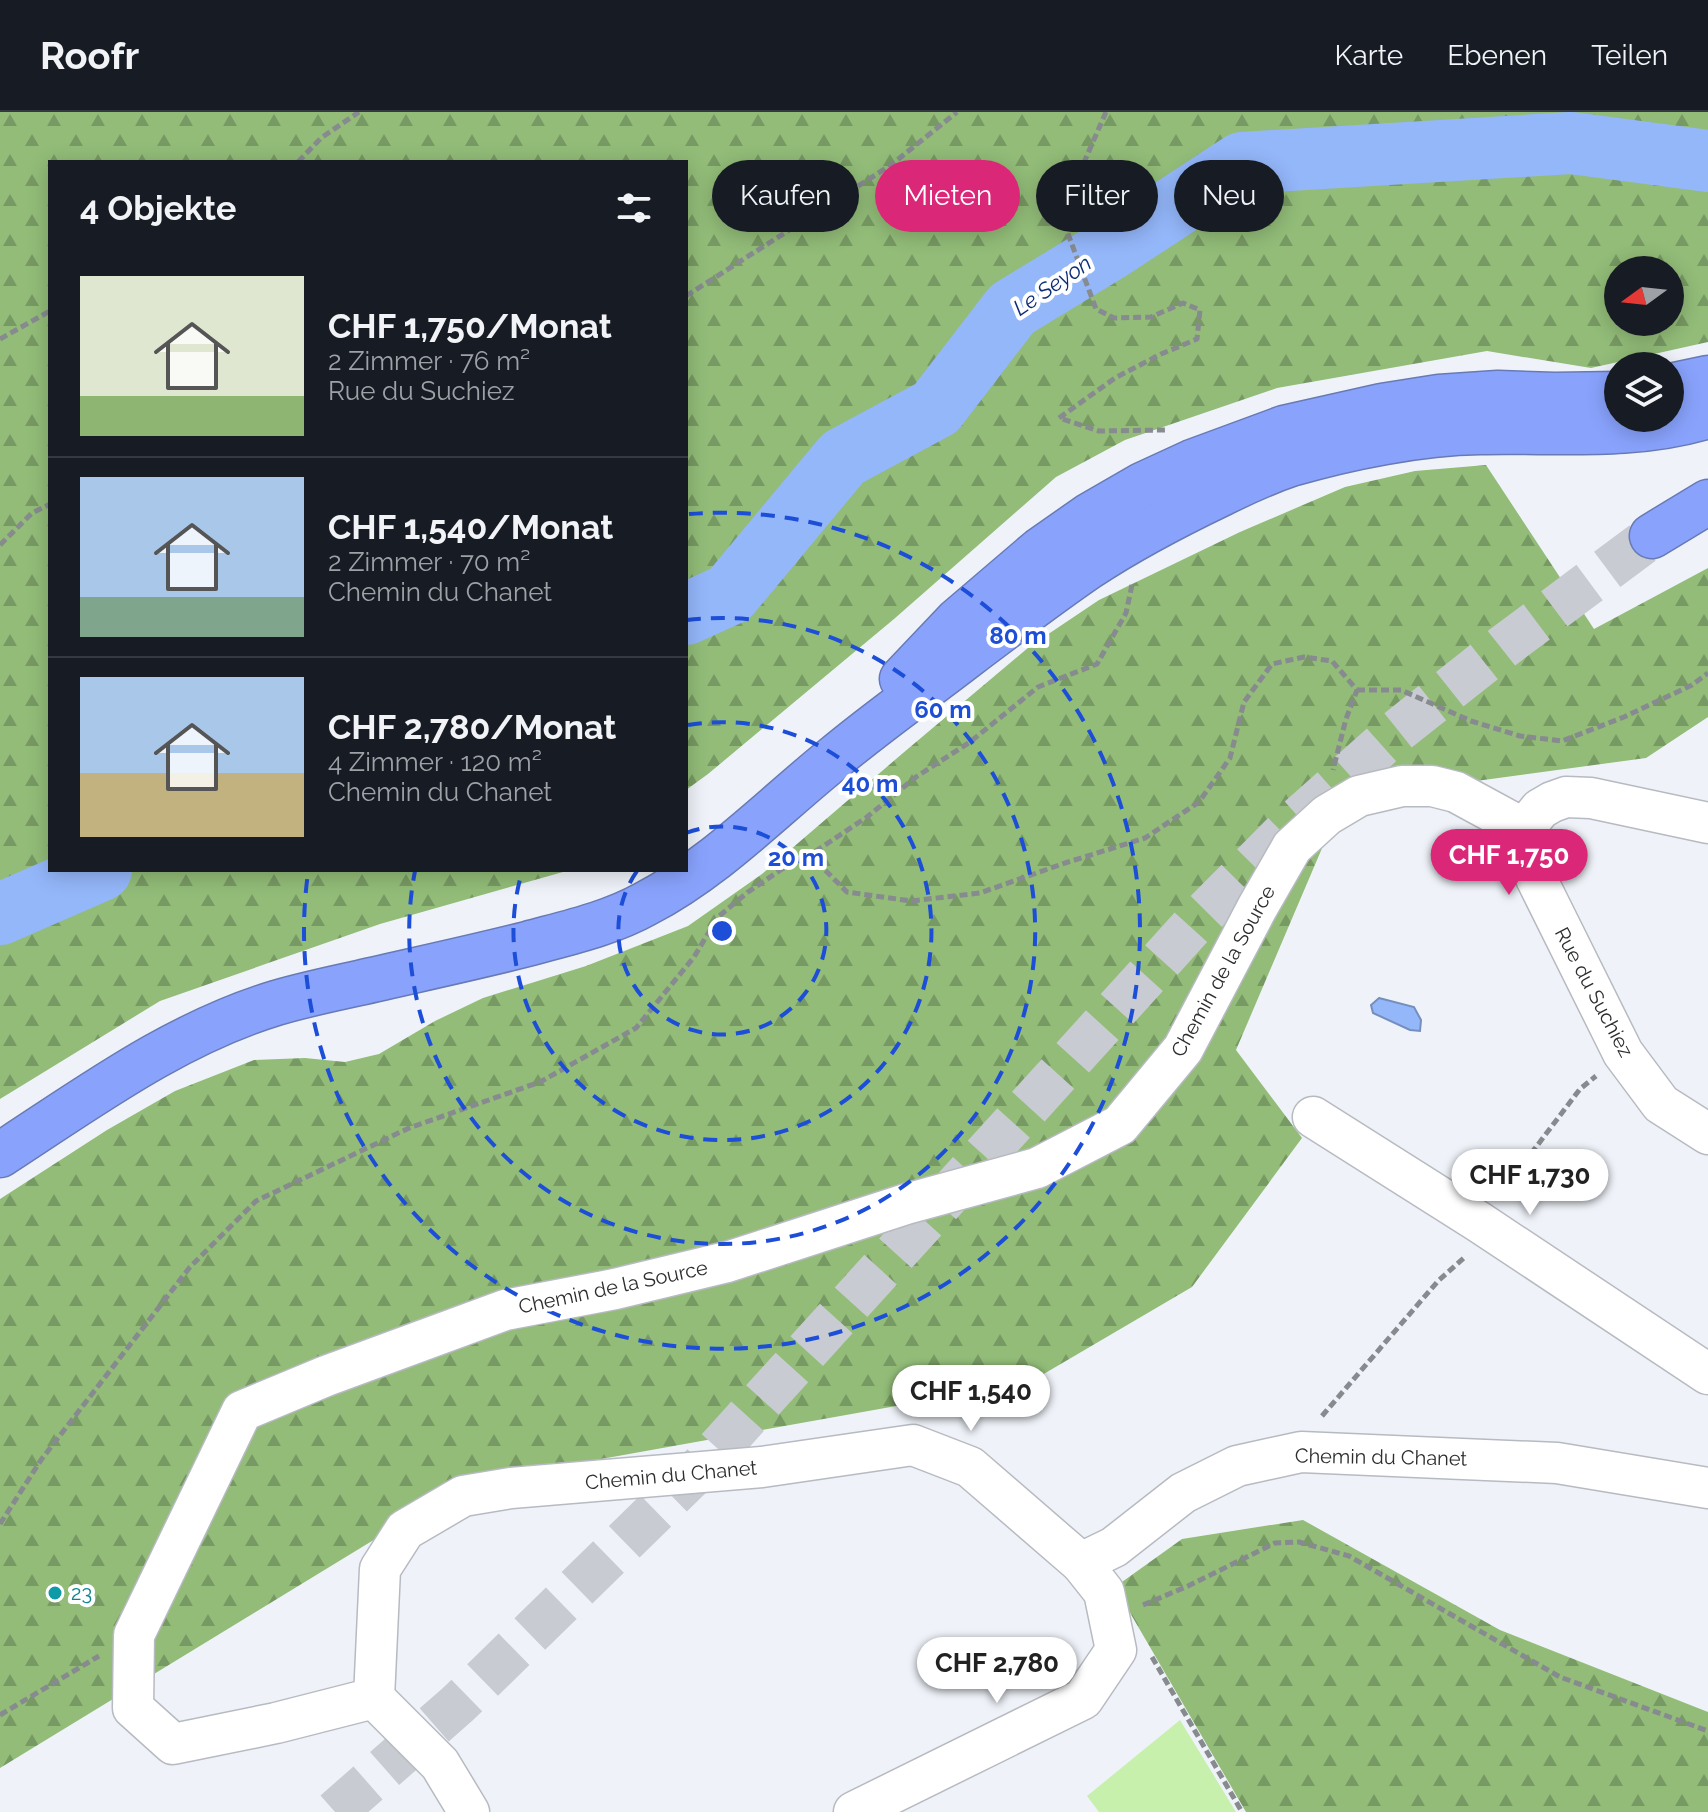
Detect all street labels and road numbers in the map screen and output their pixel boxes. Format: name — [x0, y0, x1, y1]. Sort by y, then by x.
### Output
street label: Chemin de la Source — [1166, 881, 1280, 1061]
street label: Rue du Suchiez — [1550, 923, 1638, 1061]
street label: Chemin de la Source — [516, 1255, 710, 1319]
street label: Chemin du Chanet — [1295, 1443, 1468, 1471]
street label: Chemin du Chanet — [584, 1456, 758, 1494]

